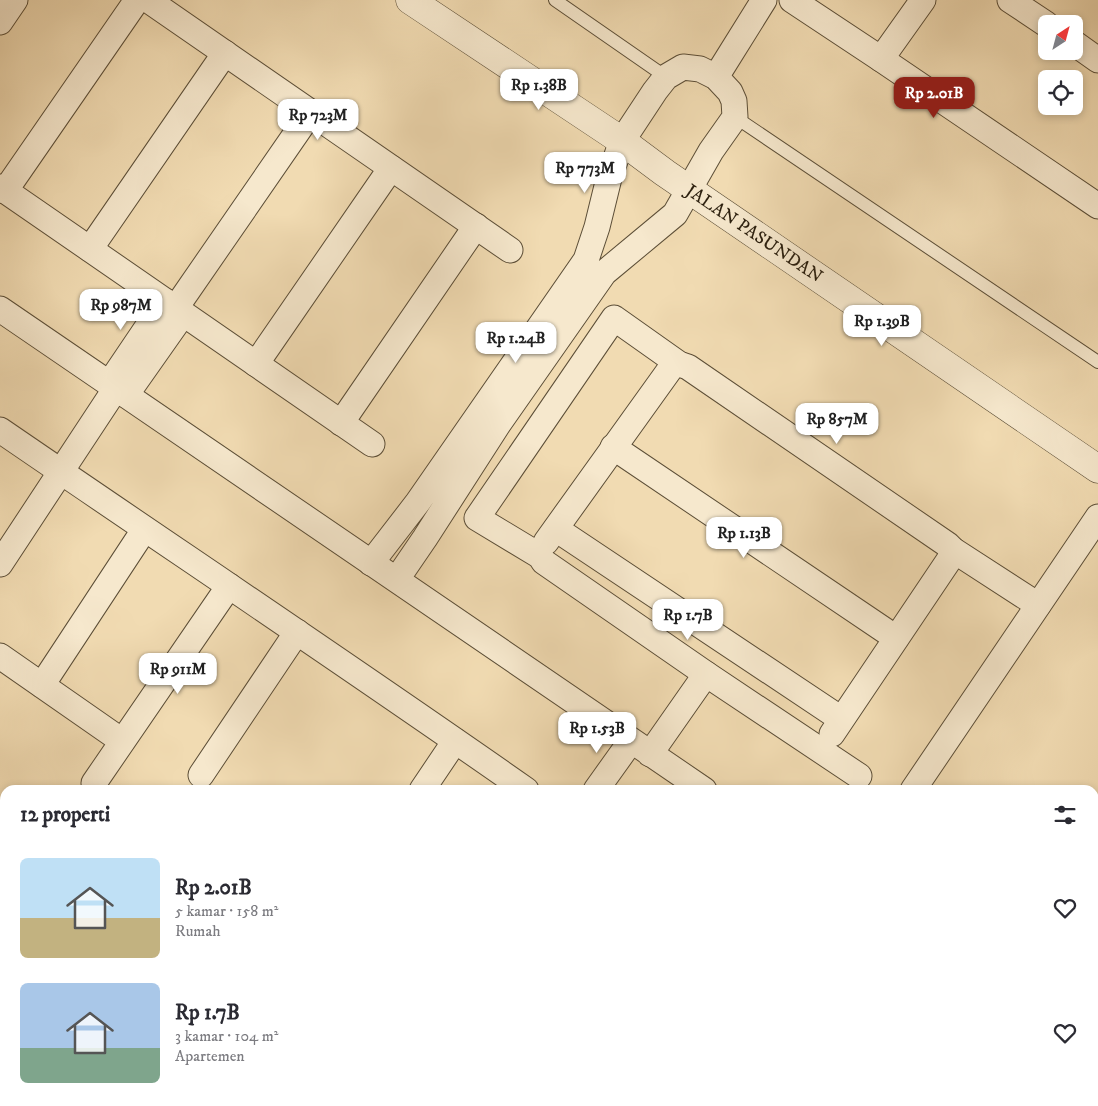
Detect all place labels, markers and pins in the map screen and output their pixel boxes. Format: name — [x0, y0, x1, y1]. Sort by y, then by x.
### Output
pin: Rp 1.38B — [487, 68, 591, 111]
pin: Rp 2.01B — [882, 76, 986, 119]
pin: Rp 723M — [272, 98, 364, 141]
pin: Rp 773M — [539, 152, 631, 194]
pin: Rp 987M — [75, 288, 167, 331]
pin: Rp 1.39B — [830, 304, 934, 347]
pin: Rp 1.24B — [464, 322, 568, 364]
pin: Rp 857M — [791, 402, 883, 445]
pin: Rp 1.13B — [692, 516, 796, 559]
pin: Rp 1.7B — [642, 598, 734, 641]
pin: Rp 911M — [132, 652, 224, 695]
pin: Rp 1.53B — [545, 712, 649, 754]

